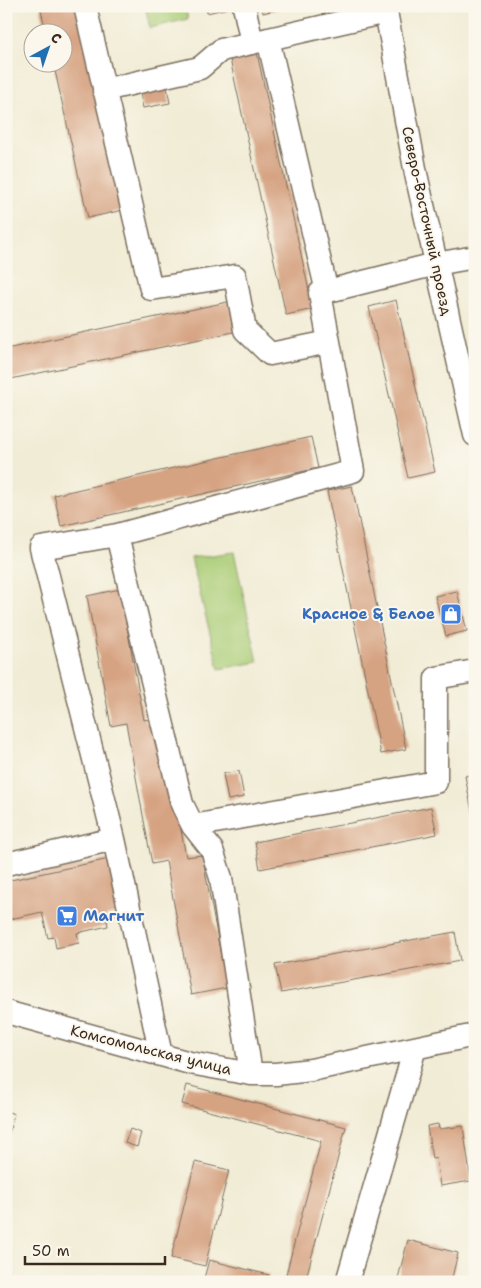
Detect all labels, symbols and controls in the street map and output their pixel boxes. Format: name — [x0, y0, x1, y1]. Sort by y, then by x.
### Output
north arrow — [22, 22, 72, 72]
text: С — [47, 28, 65, 48]
street label: Северо-Восточный проезд — [397, 125, 457, 318]
shop icon: Красное & Белое — [439, 602, 463, 626]
place label: Красное & Белое — [302, 604, 435, 624]
supermarket icon: Магнит — [55, 904, 79, 928]
place label: Магнит — [83, 906, 144, 926]
street label: Комсомольская улица — [68, 1020, 234, 1080]
scale bar — [25, 1233, 165, 1265]
text: 50 m — [32, 1241, 70, 1261]

